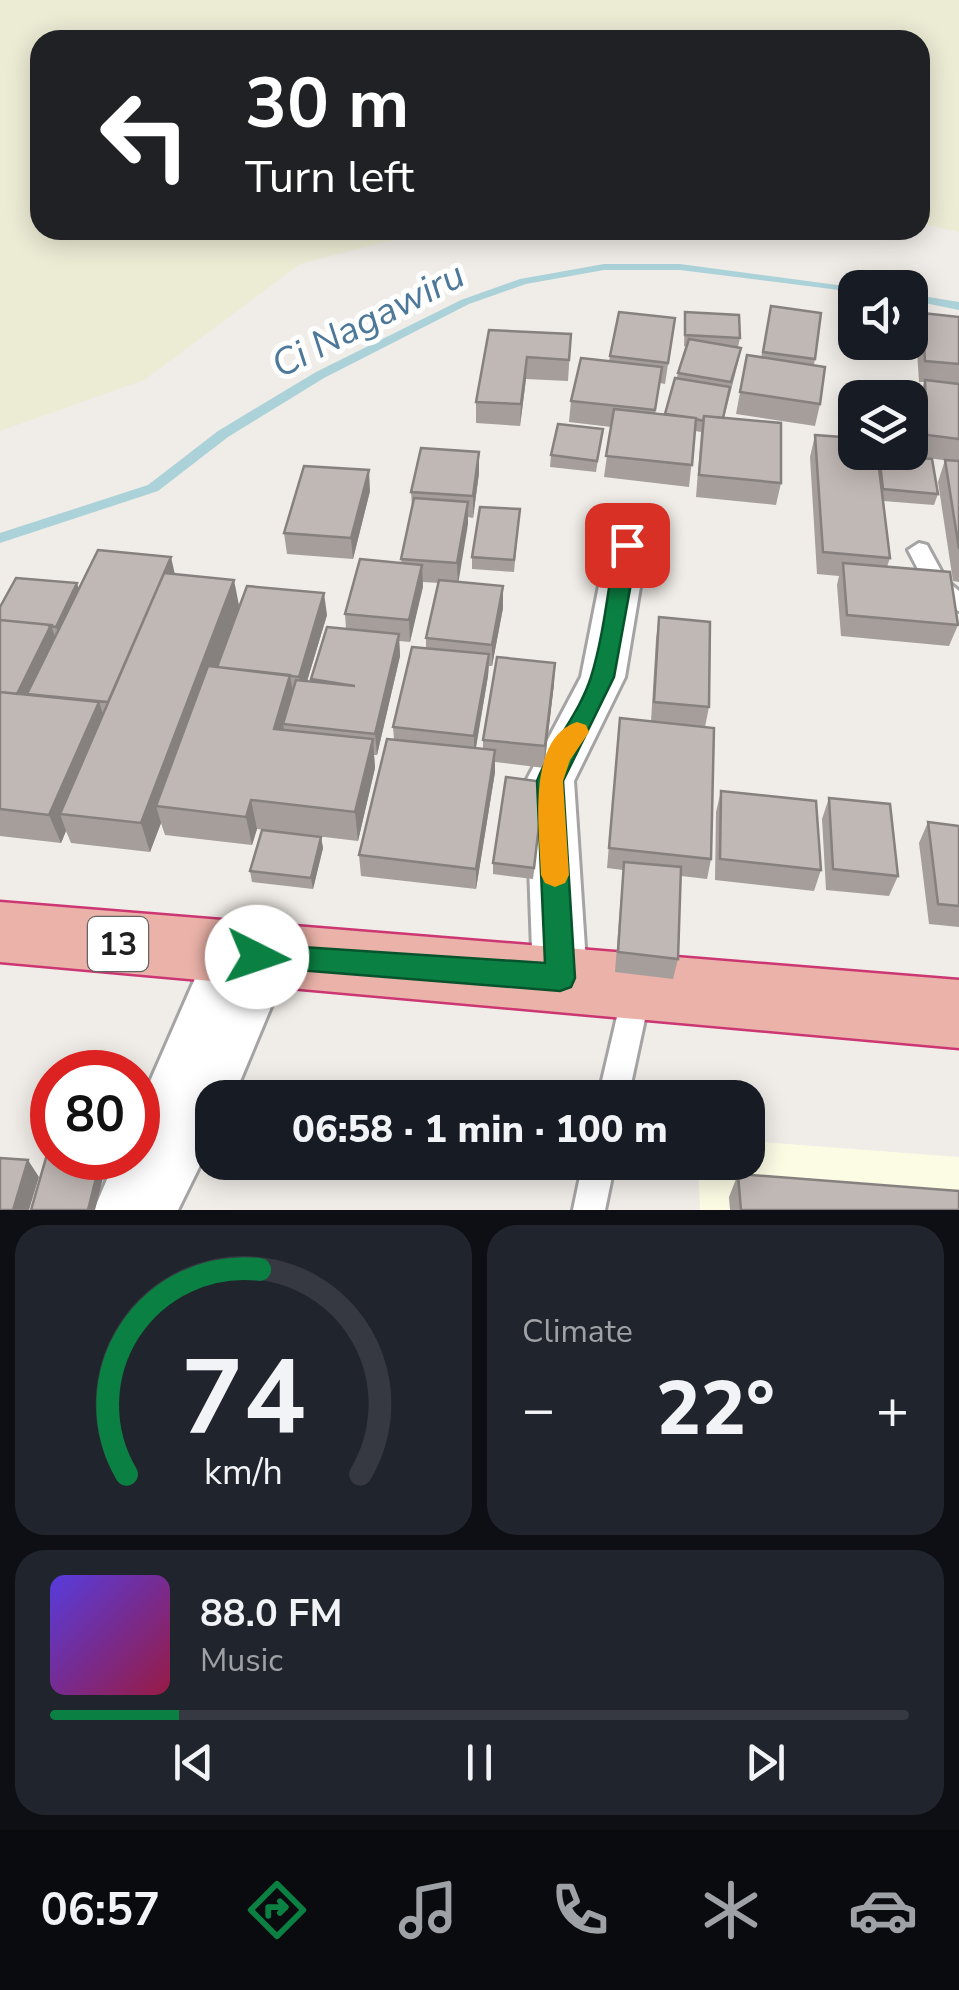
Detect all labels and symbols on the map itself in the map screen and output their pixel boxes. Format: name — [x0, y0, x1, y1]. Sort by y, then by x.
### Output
water label: Ci Nagawiru — [263, 250, 473, 390]
pin — [585, 503, 670, 588]
position arrow — [205, 905, 309, 1009]
road number: 13 — [88, 917, 148, 971]
speed limit sign: 80 — [30, 1050, 160, 1180]

